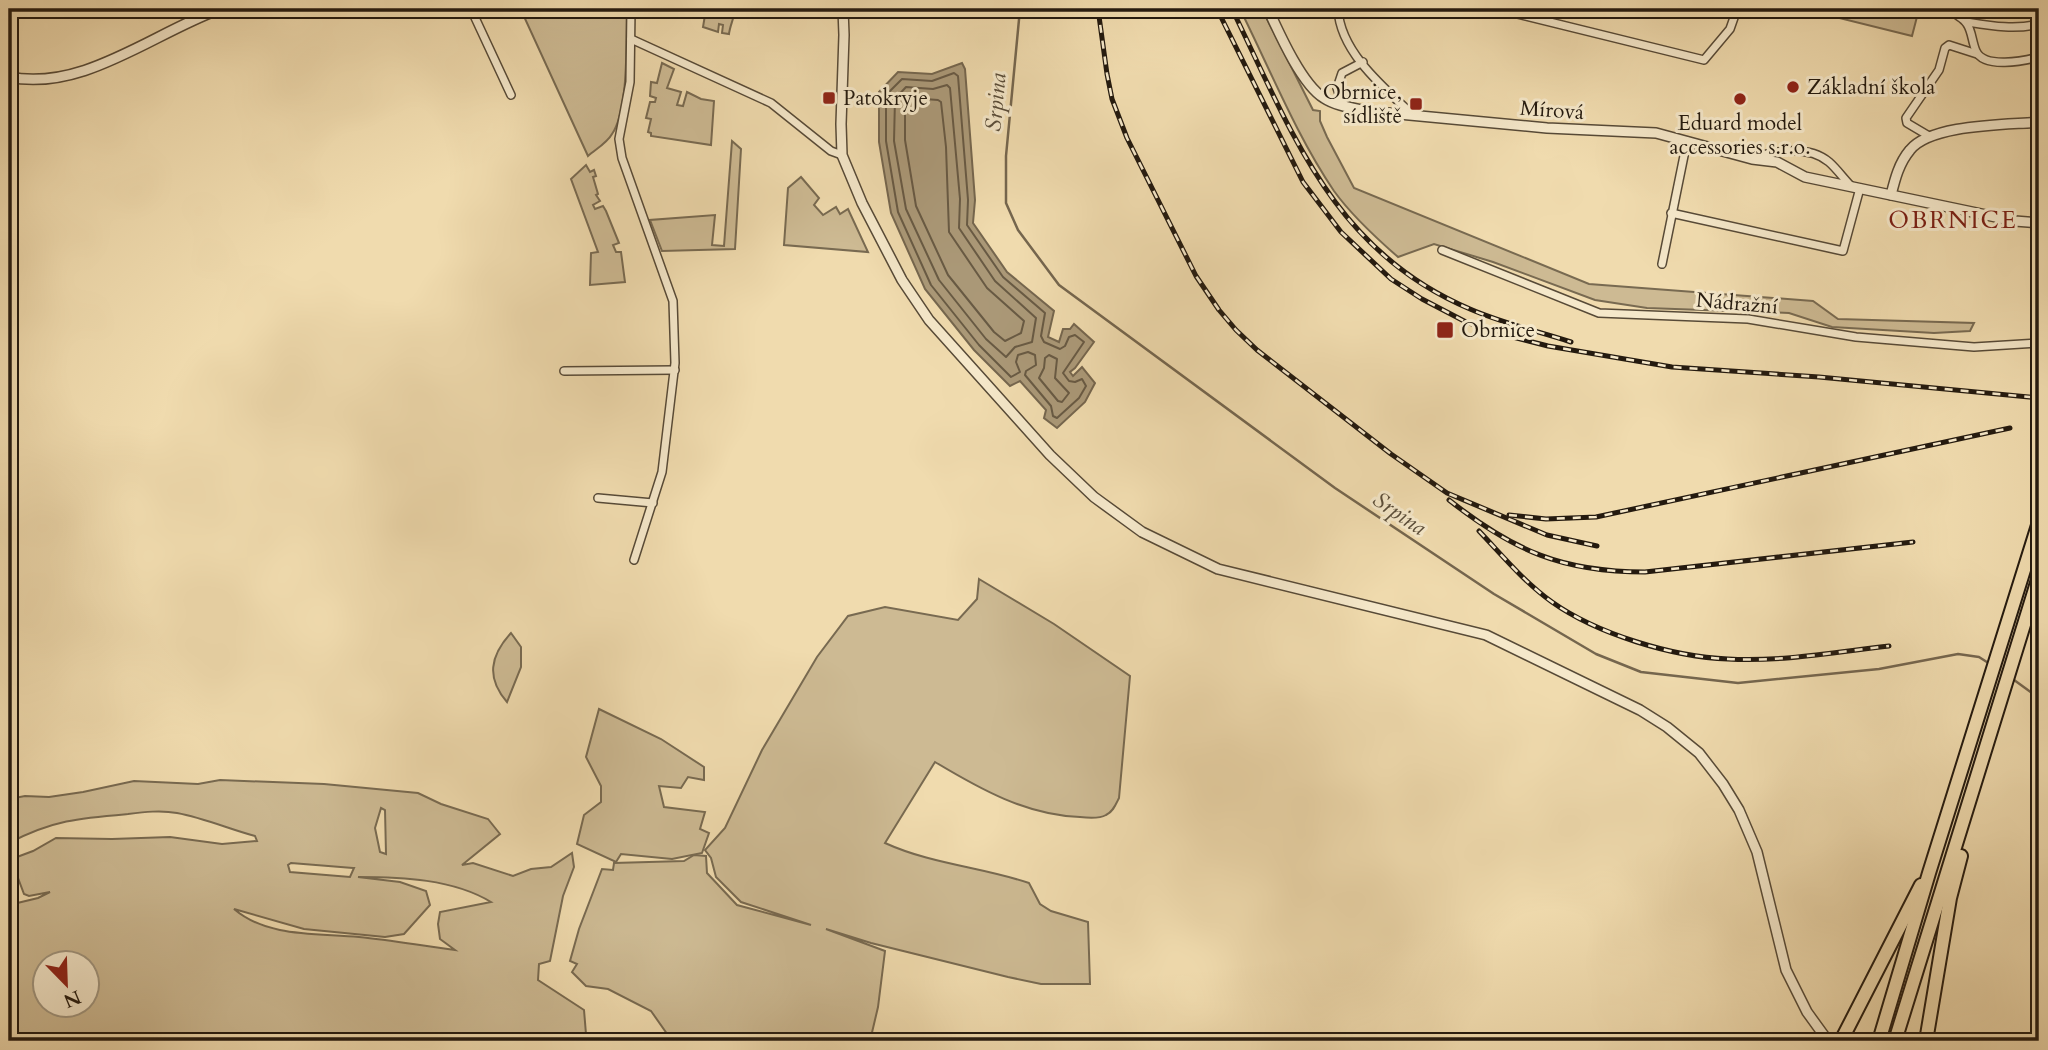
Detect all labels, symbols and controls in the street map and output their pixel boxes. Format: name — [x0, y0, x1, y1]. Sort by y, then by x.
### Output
water label: Srpina — [977, 71, 1013, 133]
place label: Základní škola — [1807, 73, 1935, 102]
place label: Obrnice, sídliště — [1323, 78, 1402, 131]
marker: Základní škola — [1785, 79, 1801, 95]
place label: Patokryje — [843, 84, 928, 113]
marker: Patokryje — [821, 90, 837, 106]
marker: Eduard model accessories s.r.o. — [1732, 91, 1748, 107]
street label: Mírová — [1519, 94, 1585, 127]
marker: Obrnice, sídliště — [1408, 96, 1424, 112]
place label: Eduard model accessories s.r.o. — [1670, 109, 1810, 162]
district label: OBRNICE — [1888, 204, 2018, 237]
street label: Nádražní — [1695, 285, 1779, 322]
place label: Obrnice — [1461, 316, 1535, 345]
marker: Obrnice — [1435, 320, 1455, 340]
water label: Srpina — [1367, 484, 1433, 543]
north arrow — [32, 948, 102, 1018]
text: N — [59, 984, 85, 1014]

